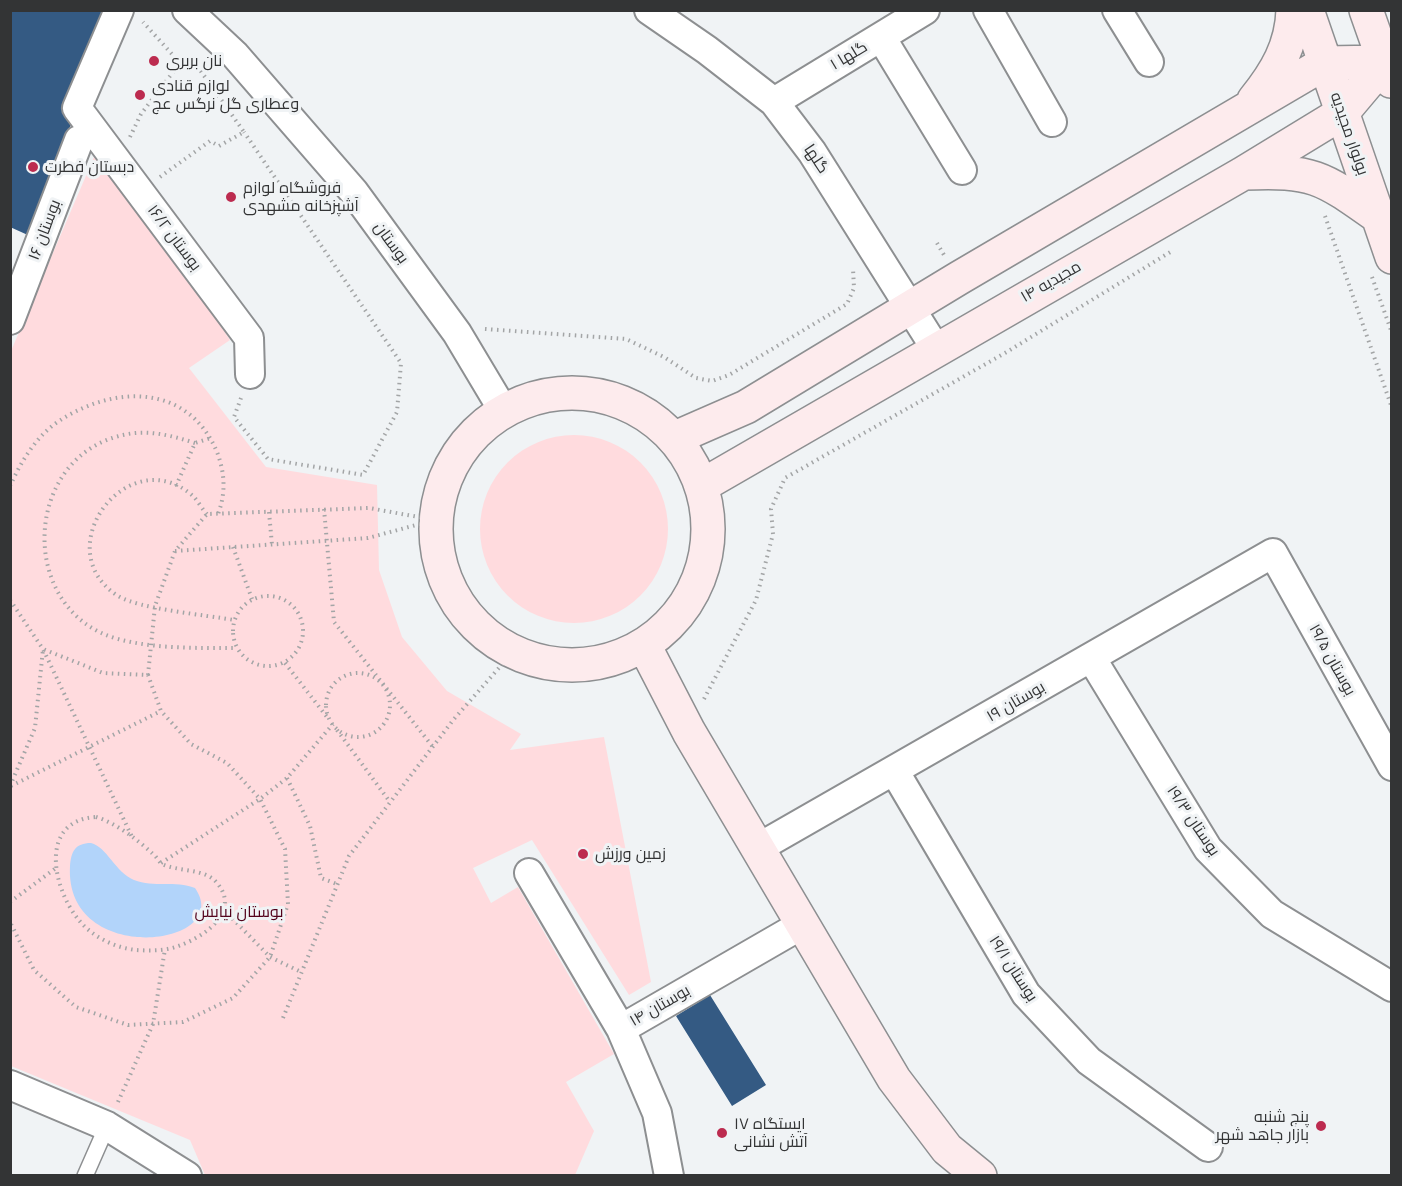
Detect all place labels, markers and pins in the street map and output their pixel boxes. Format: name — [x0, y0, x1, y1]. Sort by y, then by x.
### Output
place label: نان بربری — [166, 51, 222, 71]
marker: نان بربری — [147, 54, 161, 68]
place label: لوازم قنادی وعطاری گل نرگس عج — [152, 76, 299, 114]
marker: لوازم قنادی وعطاری گل نرگس عج — [133, 88, 147, 102]
place label: دبستان فطرت — [45, 157, 134, 177]
marker: دبستان فطرت — [26, 160, 40, 174]
place label: فروشگاه لوازم آشپزخانه مشهدی — [243, 178, 359, 216]
marker: فروشگاه لوازم آشپزخانه مشهدی — [224, 190, 238, 204]
place label: زمین ورزش — [595, 844, 666, 864]
marker: زمین ورزش — [576, 847, 590, 861]
place label: پنج شنبه بازار جاهد شهر — [1215, 1107, 1309, 1145]
place label: ایستگاه ۱۷ آتش نشانی — [734, 1114, 808, 1152]
marker: پنج شنبه بازار جاهد شهر — [1314, 1119, 1328, 1133]
marker: ایستگاه ۱۷ آتش نشانی — [715, 1126, 729, 1140]

